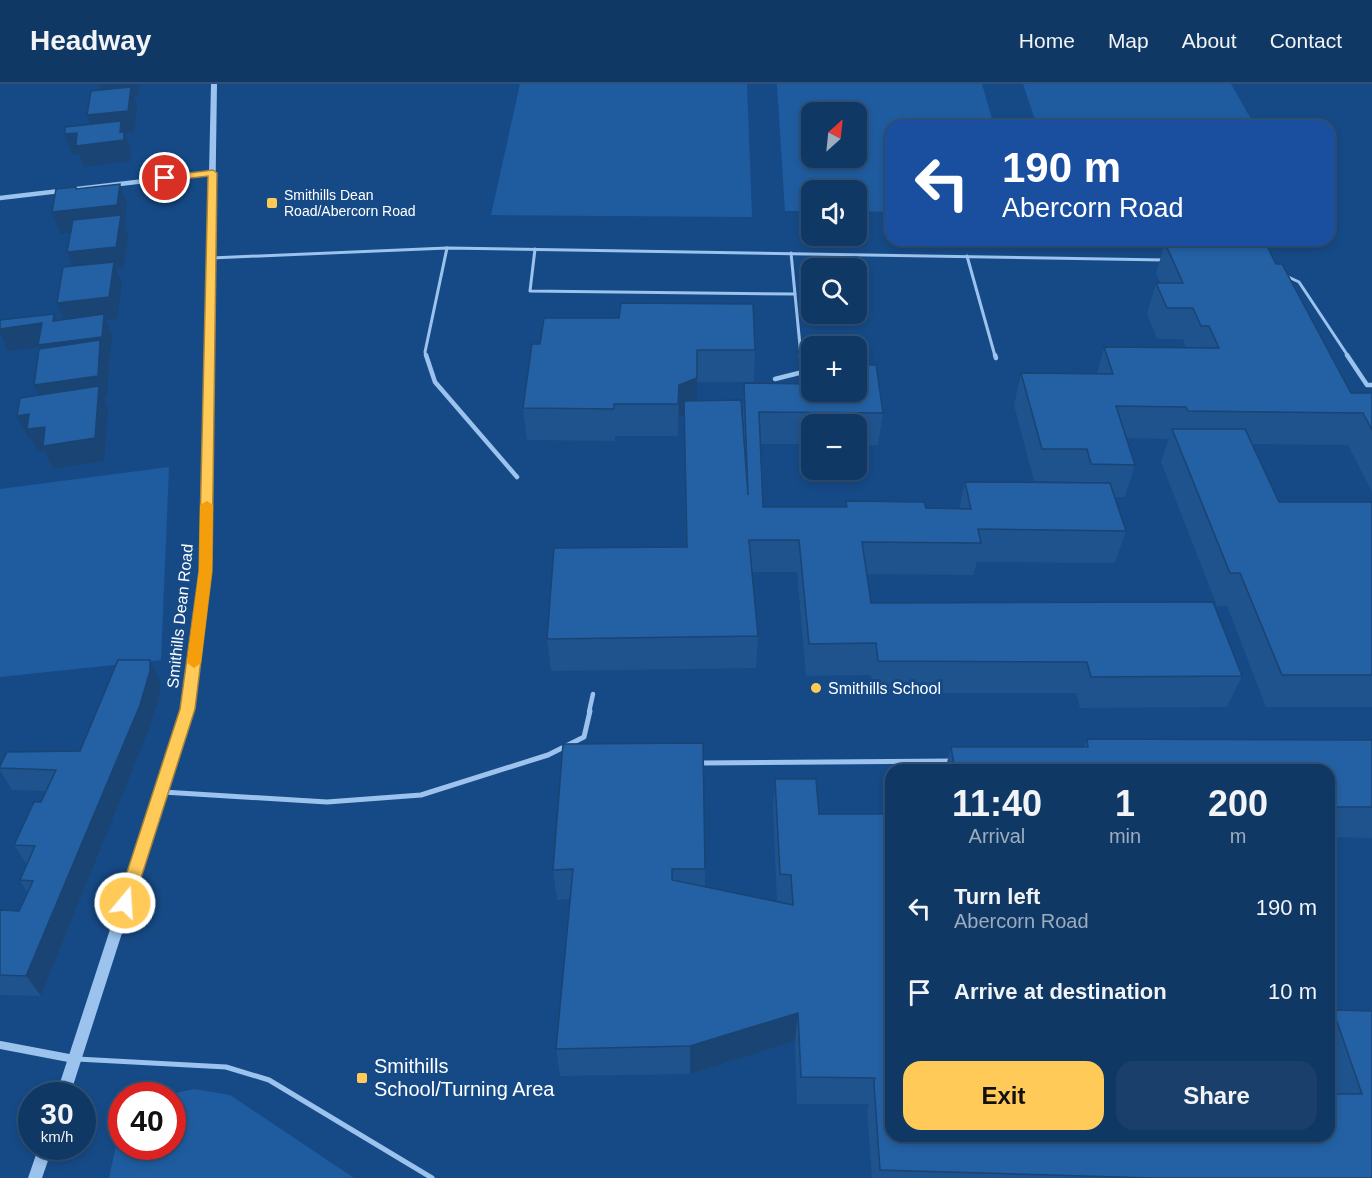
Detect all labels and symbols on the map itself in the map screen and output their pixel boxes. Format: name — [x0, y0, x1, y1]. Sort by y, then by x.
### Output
north arrow — [801, 102, 867, 168]
pin — [139, 152, 190, 203]
place label: Smithills Dean Road/Abercorn Road — [284, 187, 416, 219]
marker: Smithills Dean Road/Abercorn Road — [265, 196, 279, 210]
street label: Smithills Dean Road — [164, 543, 196, 689]
place label: Smithills School — [828, 680, 941, 697]
marker: Smithills School — [809, 681, 823, 695]
position arrow — [93, 871, 157, 935]
place label: Smithills School/Turning Area — [374, 1055, 555, 1100]
marker: Smithills School/Turning Area — [355, 1071, 369, 1085]
speed limit sign: 40 — [108, 1082, 186, 1160]

